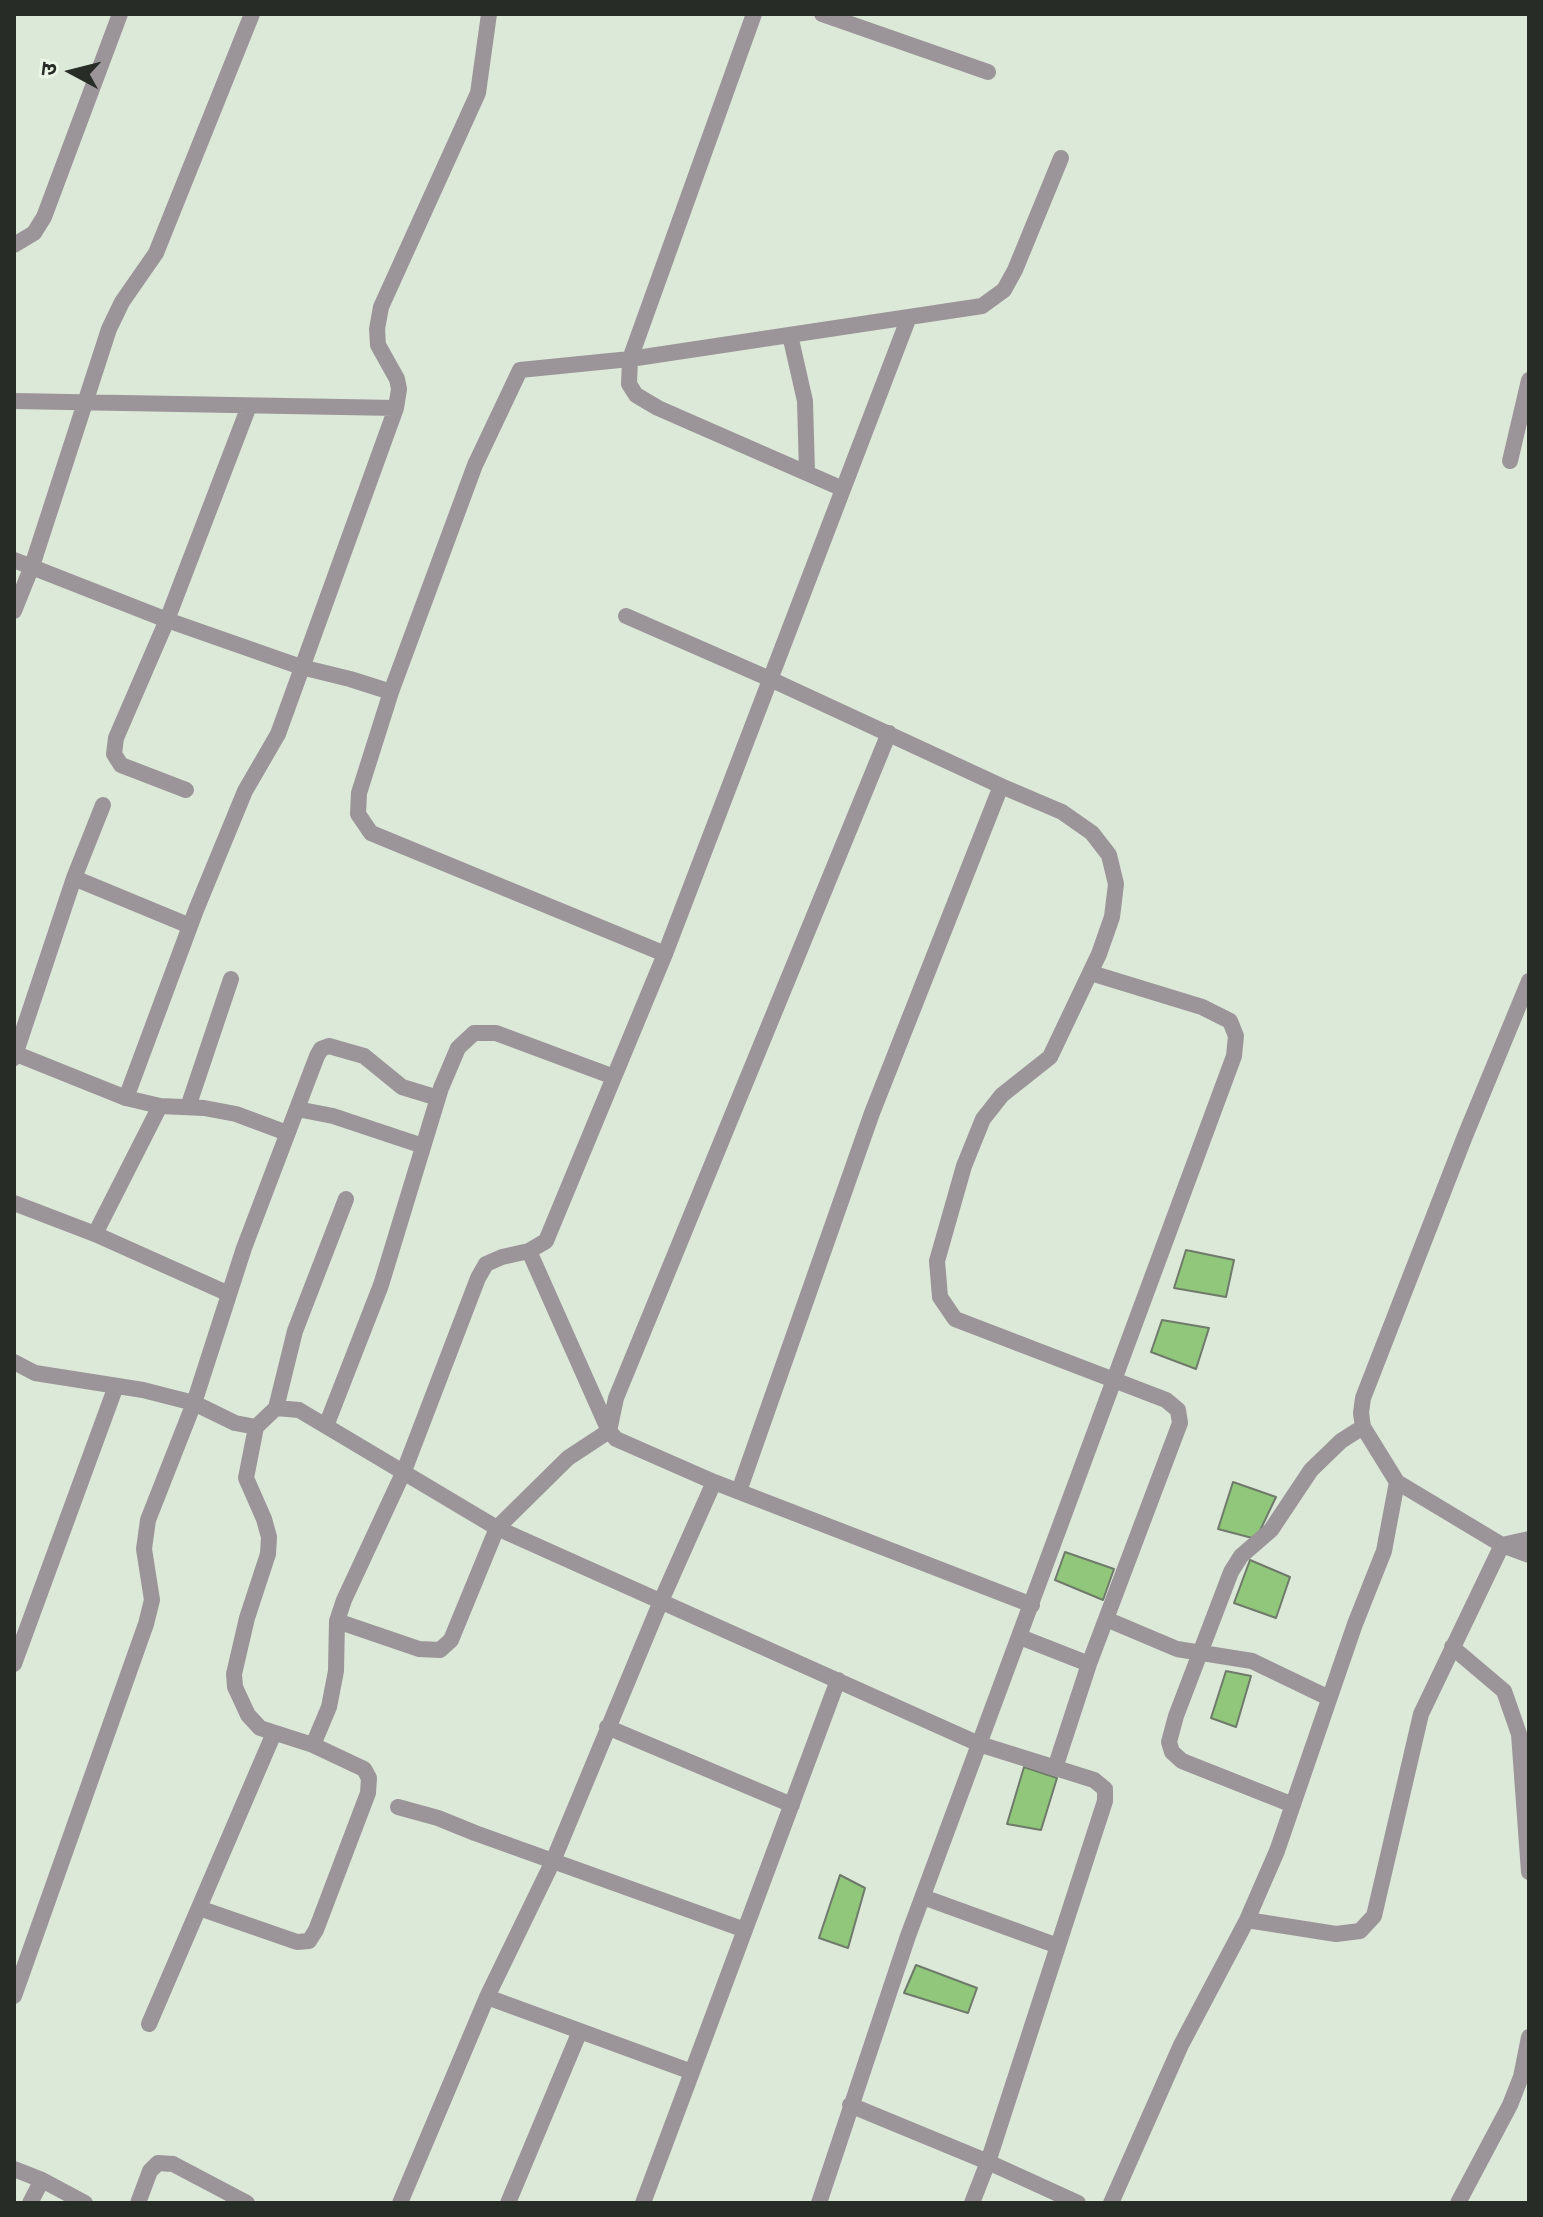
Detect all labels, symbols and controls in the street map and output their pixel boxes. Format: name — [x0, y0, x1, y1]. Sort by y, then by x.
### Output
north arrow — [32, 32, 112, 112]
text: उ — [33, 61, 63, 77]

